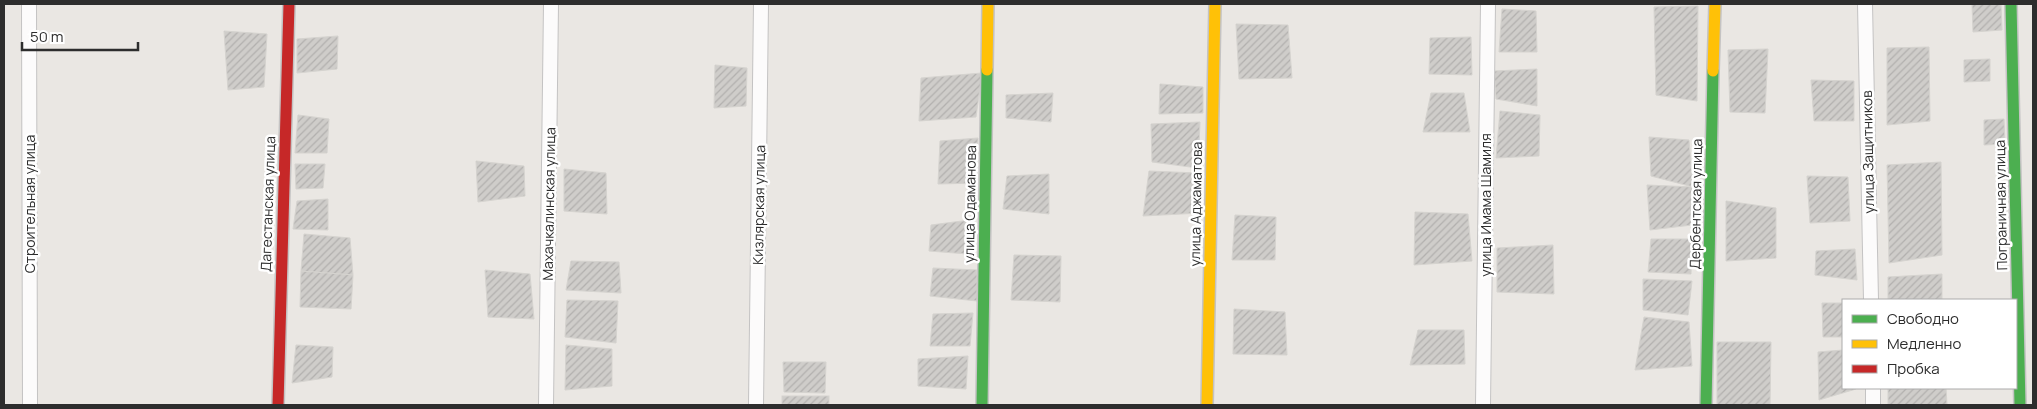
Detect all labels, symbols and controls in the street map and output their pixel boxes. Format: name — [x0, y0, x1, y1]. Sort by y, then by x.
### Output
scale bar — [22, 20, 139, 52]
text: 50 m — [30, 26, 64, 47]
street label: улица Защитников — [1857, 90, 1878, 214]
street label: Махачкалинская улица — [538, 127, 559, 281]
street label: улица Имама Шамиля — [1476, 133, 1495, 277]
street label: Строительная улица — [20, 135, 39, 273]
street label: Дагестанская улица — [256, 136, 279, 272]
street label: Дербентская улица — [1685, 138, 1706, 270]
street label: Пограничная улица — [1990, 140, 2011, 270]
street label: улица Аджаматова — [1185, 141, 1206, 267]
street label: Кизлярская улица — [748, 145, 769, 265]
street label: улица Одаманова — [959, 145, 980, 263]
legend — [1842, 299, 2017, 389]
text: Свободно — [1887, 308, 1959, 329]
text: Медленно — [1887, 333, 1961, 354]
text: Пробка — [1887, 358, 1940, 379]

